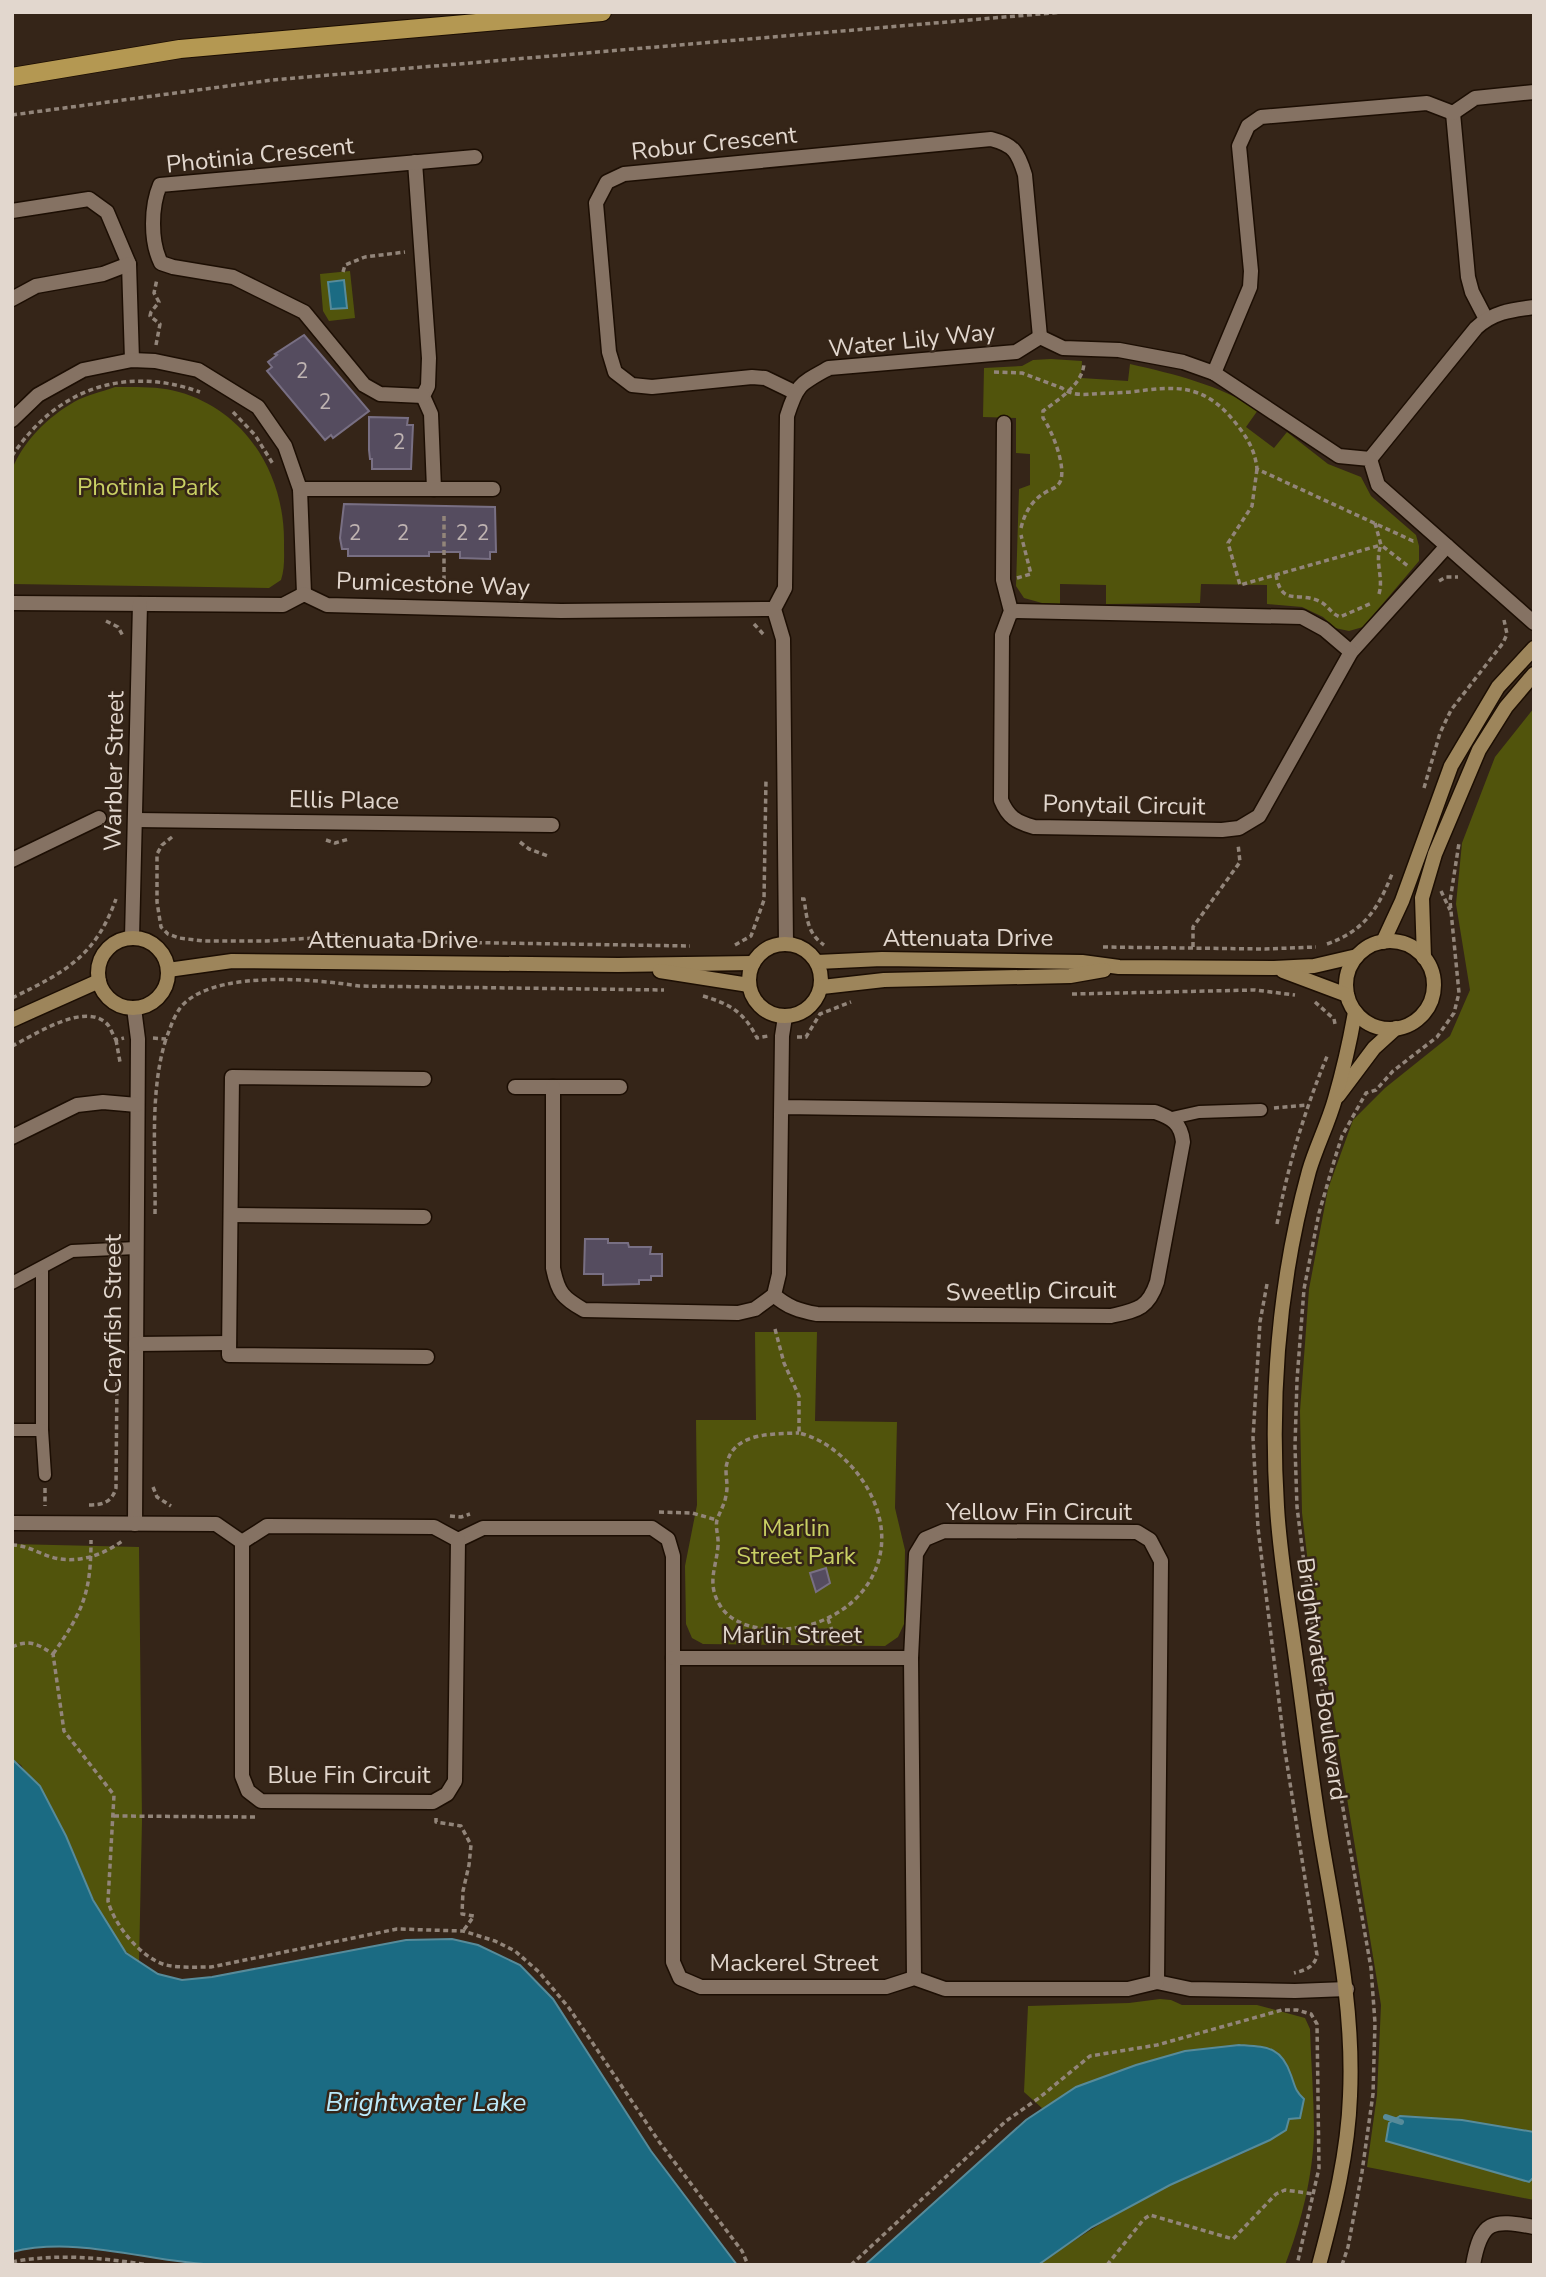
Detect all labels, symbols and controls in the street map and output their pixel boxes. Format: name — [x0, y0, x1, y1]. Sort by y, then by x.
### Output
street label: Robur Crescent — [630, 118, 799, 168]
street label: Photinia Crescent — [165, 129, 356, 181]
street label: Water Lily Way — [827, 315, 998, 365]
house number: 2 — [296, 357, 308, 385]
house number: 2 — [319, 388, 331, 416]
house number: 2 — [393, 428, 405, 456]
park label: Photinia Park — [77, 471, 220, 503]
house number: 2 — [349, 519, 361, 547]
house number: 2 — [397, 519, 409, 547]
house number: 2 — [456, 519, 468, 547]
house number: 2 — [477, 519, 489, 547]
street label: Pumicestone Way — [336, 565, 531, 603]
street label: Warbler Street — [97, 690, 131, 851]
street label: Ellis Place — [289, 783, 399, 817]
street label: Ponytail Circuit — [1042, 788, 1206, 822]
street label: Attenuata Drive — [883, 922, 1053, 954]
street label: Attenuata Drive — [308, 924, 478, 956]
street label: Crayfish Street — [97, 1233, 129, 1394]
street label: Sweetlip Circuit — [946, 1274, 1117, 1308]
street label: Yellow Fin Circuit — [945, 1496, 1133, 1528]
park label: Marlin Street Park — [736, 1512, 857, 1572]
street label: Brightwater Boulevard — [1289, 1555, 1355, 1803]
street label: Marlin Street — [722, 1619, 862, 1651]
street label: Blue Fin Circuit — [268, 1759, 431, 1791]
street label: Mackerel Street — [710, 1947, 879, 1979]
water label: Brightwater Lake — [326, 2085, 527, 2120]

